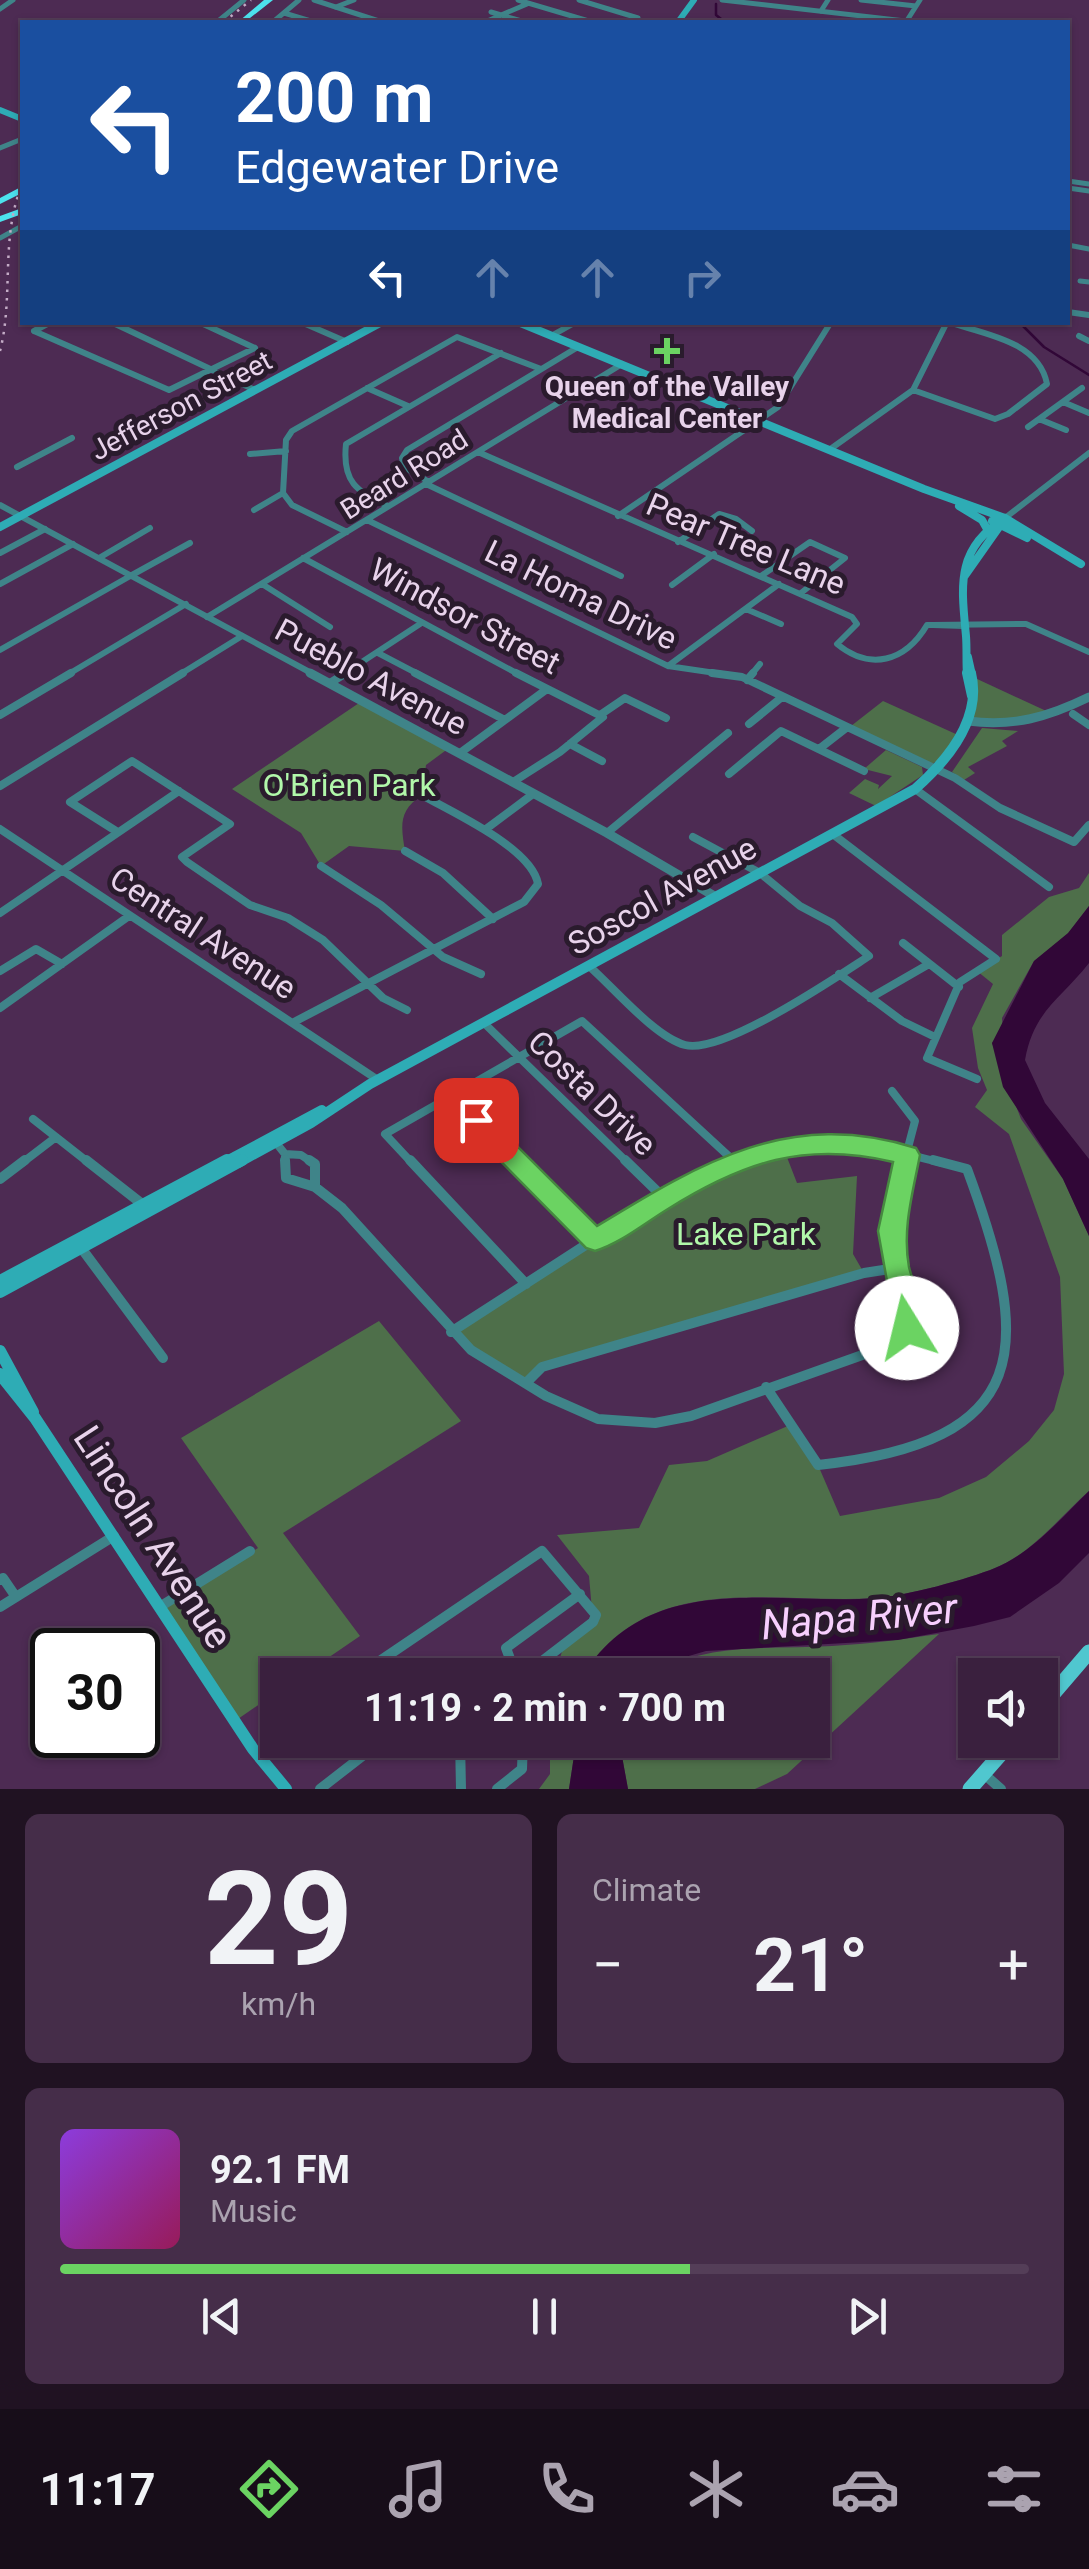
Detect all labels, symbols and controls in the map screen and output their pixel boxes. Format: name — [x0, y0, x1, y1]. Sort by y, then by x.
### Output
text: 200 m — [235, 57, 434, 139]
icon: left — [70, 60, 200, 190]
text: Edgewater Drive — [235, 141, 559, 194]
icon: left — [360, 250, 415, 305]
icon: ahead — [465, 250, 520, 305]
icon: ahead — [570, 250, 625, 305]
icon: right — [675, 250, 730, 305]
marker: Queen of the Valley Medical Center — [654, 338, 680, 364]
street label: Jefferson Street — [85, 344, 277, 467]
place label: Queen of the Valley Medical Center — [545, 370, 790, 435]
street label: Beard Road — [335, 422, 474, 527]
street label: Pear Tree Lane — [641, 485, 851, 603]
street label: La Homa Drive — [479, 532, 683, 658]
street label: Windsor Street — [363, 550, 567, 682]
street label: Pueblo Avenue — [269, 611, 473, 743]
park label: O'Brien Park — [262, 766, 436, 804]
street label: Soscol Avenue — [561, 829, 763, 963]
street label: Central Avenue — [103, 859, 303, 1007]
street label: Costa Drive — [520, 1023, 664, 1163]
pin — [434, 1078, 519, 1163]
icon: arrive — [449, 1093, 504, 1148]
park label: Lake Park — [676, 1215, 817, 1253]
position arrow — [855, 1276, 959, 1380]
street label: Lincoln Avenue — [65, 1418, 241, 1656]
water label: Napa River — [759, 1583, 960, 1649]
speed limit sign: 30 — [30, 1628, 160, 1758]
map controls — [958, 1658, 1058, 1758]
button: sound — [958, 1658, 1058, 1758]
text: 11:19 · 2 min · 700 m — [364, 1686, 726, 1730]
text: 29 — [204, 1843, 353, 1996]
text: Climate — [592, 1871, 701, 1909]
text: 21° — [753, 1921, 868, 2009]
text: − — [592, 1933, 623, 1997]
text: + — [998, 1933, 1029, 1997]
text: km/h — [241, 1985, 316, 2023]
text: 92.1 FM — [210, 2148, 350, 2192]
text: Music — [210, 2192, 297, 2230]
icon: previous — [194, 2289, 249, 2344]
icon: pause — [517, 2289, 572, 2344]
icon: next — [840, 2289, 895, 2344]
icon: directions — [234, 2454, 304, 2524]
icon: music — [383, 2454, 453, 2524]
icon: phone — [532, 2454, 602, 2524]
icon: climate — [681, 2454, 751, 2524]
icon: car — [830, 2454, 900, 2524]
icon: filters — [979, 2454, 1049, 2524]
text: 11:17 — [40, 2463, 155, 2516]

